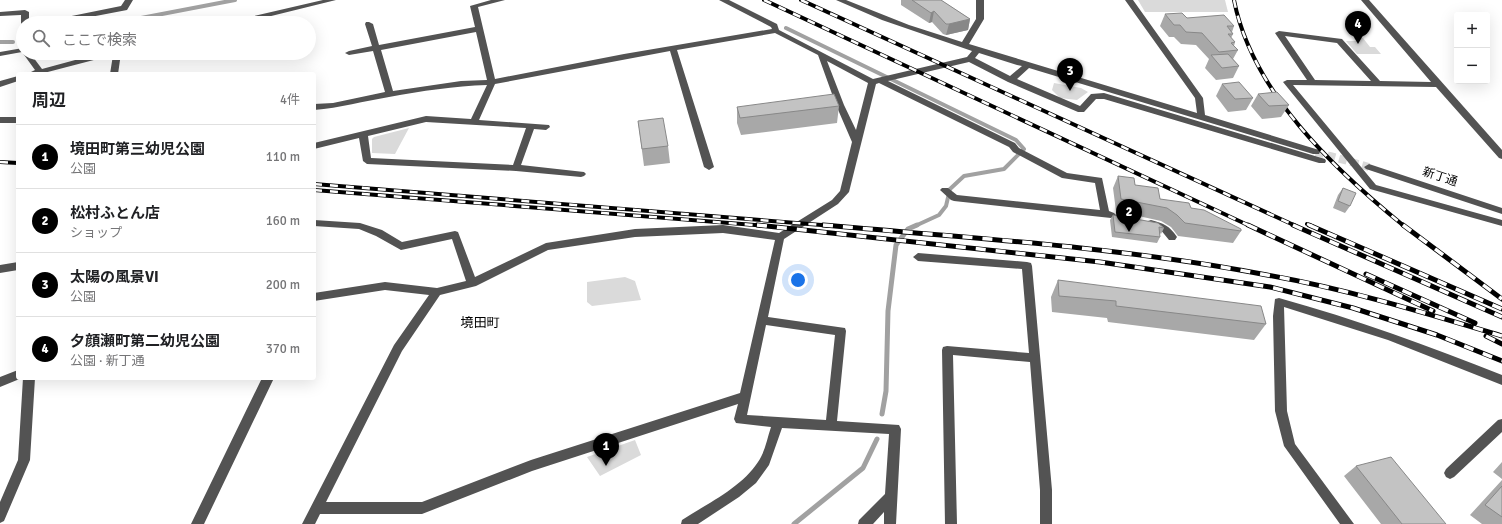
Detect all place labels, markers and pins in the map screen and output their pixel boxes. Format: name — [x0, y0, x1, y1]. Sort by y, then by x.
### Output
pin: 4 — [1345, 11, 1371, 44]
pin: 3 — [1057, 58, 1083, 91]
pin: 2 — [1116, 199, 1142, 232]
pin: 1 — [593, 433, 619, 466]

